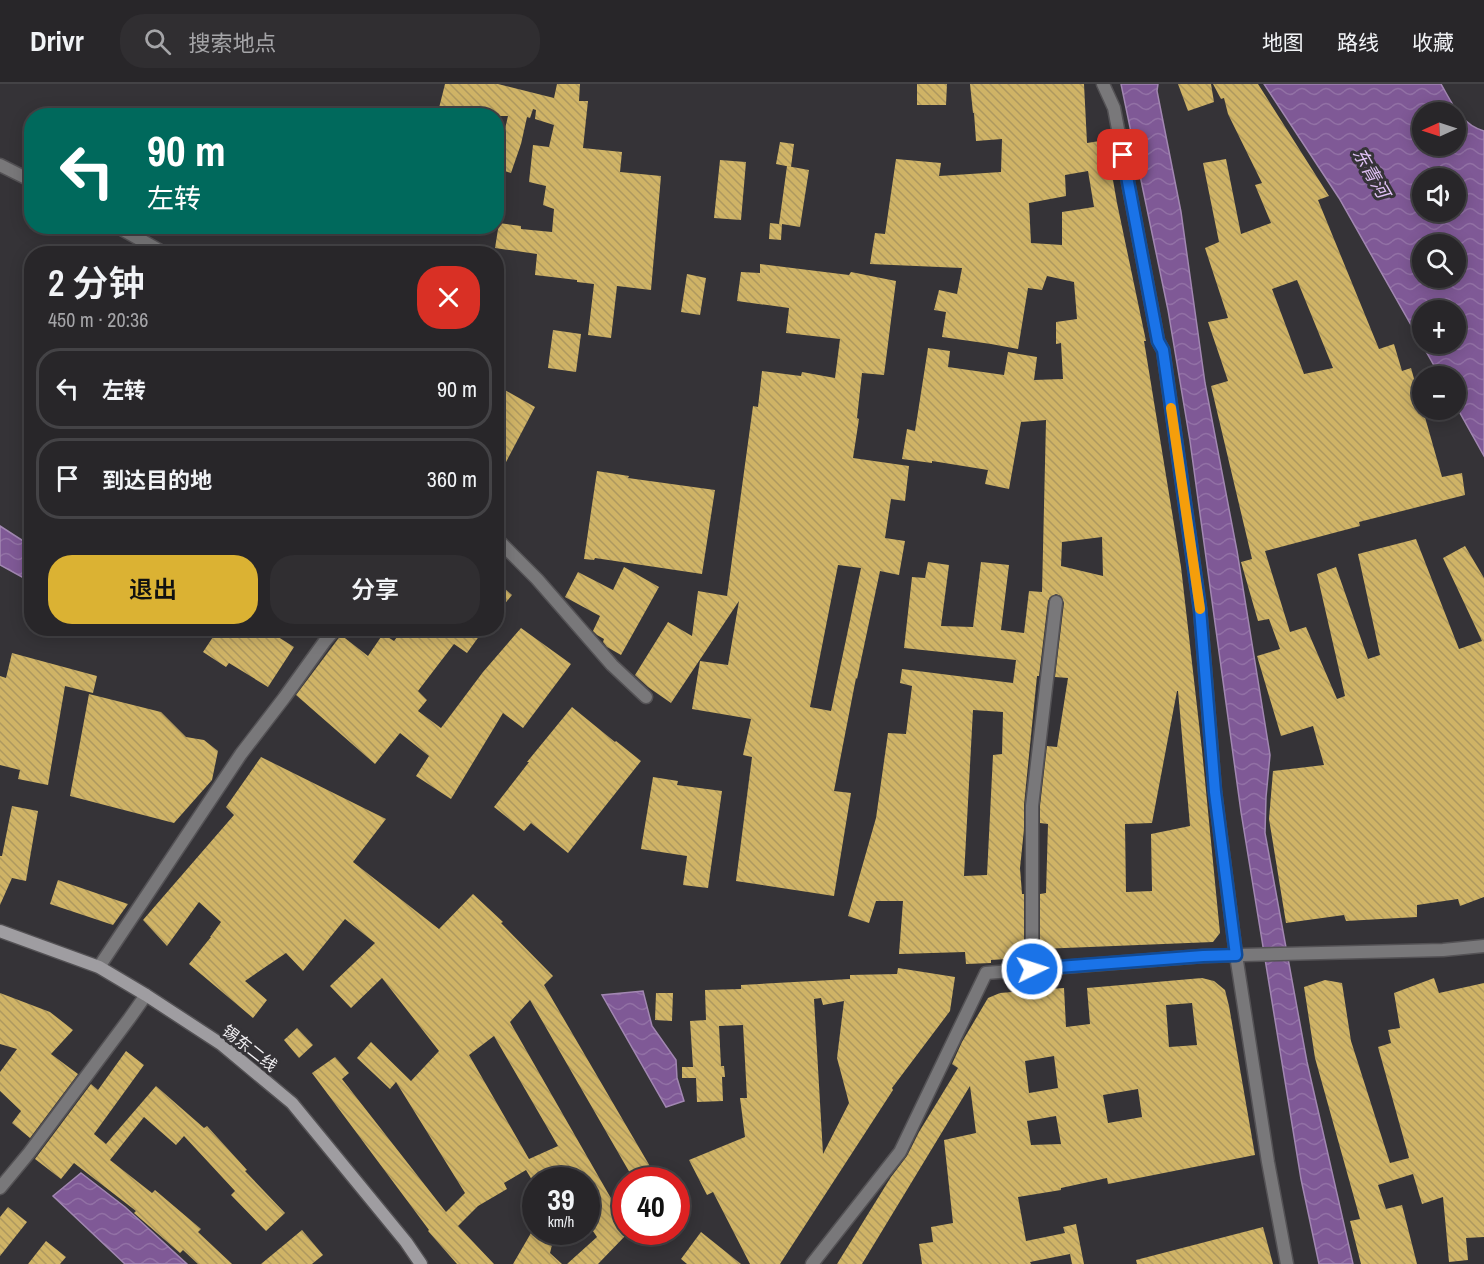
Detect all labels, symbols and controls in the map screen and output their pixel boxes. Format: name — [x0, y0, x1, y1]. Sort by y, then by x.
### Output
search box — [120, 14, 540, 68]
text: Drivr — [30, 22, 84, 60]
icon: search — [141, 25, 174, 58]
text: 搜索地点 — [189, 28, 277, 58]
text: 地图 — [1262, 28, 1304, 57]
text: 路线 — [1337, 28, 1379, 57]
text: 收藏 — [1412, 28, 1454, 57]
north arrow — [1412, 102, 1466, 156]
map controls — [1412, 102, 1466, 420]
text: 90 m — [147, 123, 226, 179]
pin — [1097, 129, 1148, 180]
icon: left — [48, 132, 126, 210]
icon: arrive — [1106, 138, 1139, 171]
water label: 东青河 — [1347, 143, 1397, 205]
button: sound — [1412, 168, 1466, 222]
text: 左转 — [147, 180, 201, 216]
button: search — [1412, 234, 1466, 288]
text: 2 分钟 — [48, 259, 145, 307]
button: close — [417, 266, 480, 329]
button: + — [1412, 300, 1466, 354]
text: 450 m · 20:36 — [48, 306, 148, 333]
button: − — [1412, 366, 1466, 420]
icon: left — [51, 372, 84, 405]
text: 90 m — [437, 374, 477, 404]
text: 左转 — [102, 375, 146, 405]
icon: arrive — [51, 462, 84, 495]
text: 360 m — [427, 464, 477, 494]
text: 到达目的地 — [102, 465, 212, 495]
button: 退出 — [48, 555, 258, 624]
button: 分享 — [270, 555, 480, 624]
position arrow — [1000, 937, 1064, 1001]
street label: 锡东二线 — [218, 1020, 282, 1076]
speed limit sign: 40 — [612, 1167, 690, 1245]
text: 39 — [547, 1179, 575, 1219]
text: km/h — [548, 1211, 574, 1232]

